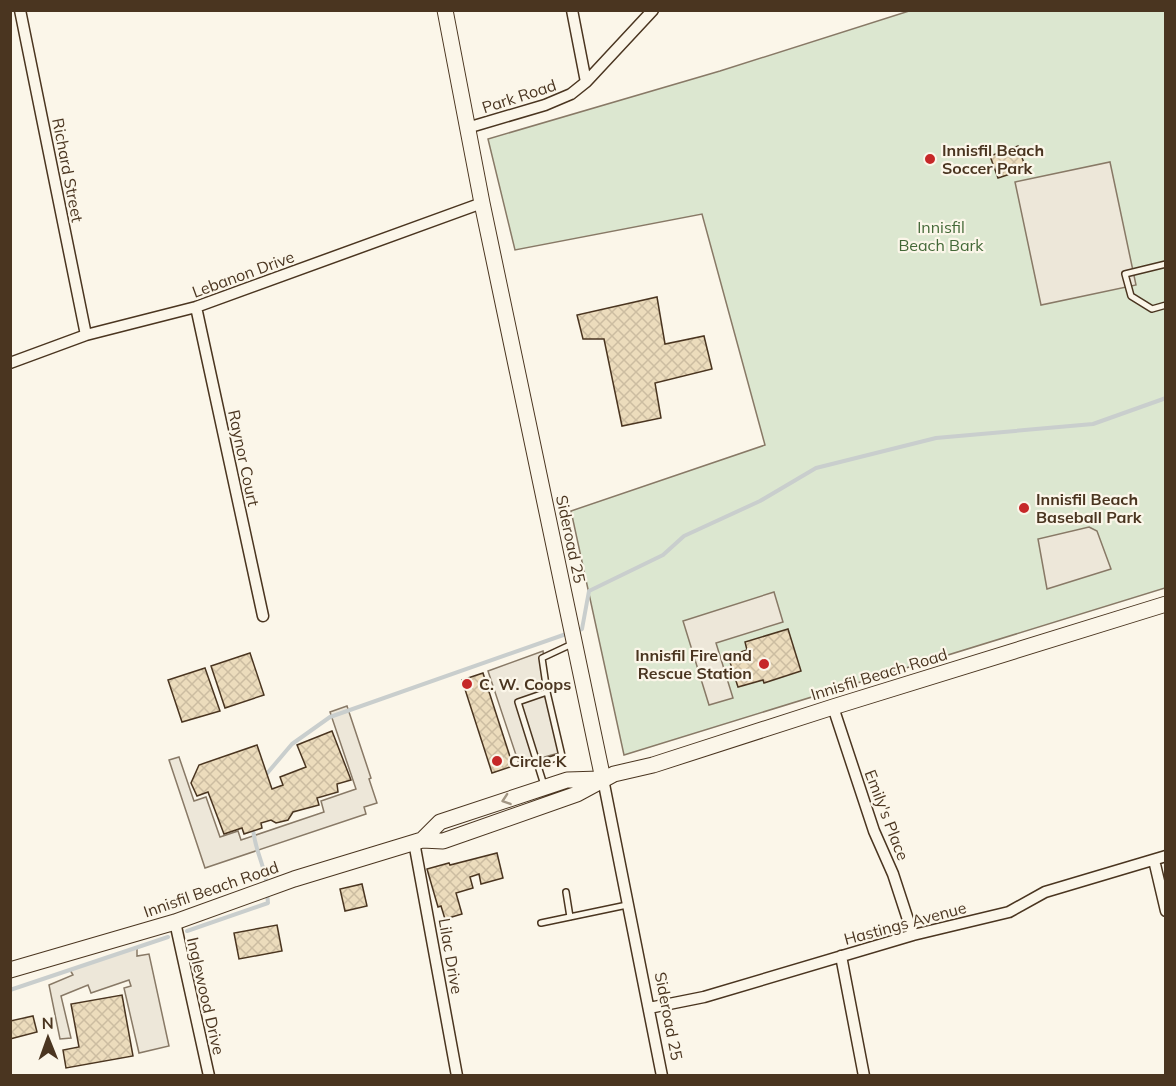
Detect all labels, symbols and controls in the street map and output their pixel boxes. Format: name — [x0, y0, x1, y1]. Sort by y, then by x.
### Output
street label: Park Road — [479, 75, 559, 117]
street label: Richard Street — [48, 116, 88, 224]
place label: Innisfil Beach Soccer Park — [942, 140, 1044, 178]
marker: Innisfil Beach Soccer Park — [923, 152, 937, 166]
park label: Innisfil Beach Bark — [898, 217, 984, 255]
street label: Lebanon Drive — [189, 246, 297, 302]
street label: Raynor Court — [224, 408, 264, 508]
place label: Innisfil Beach Baseball Park — [1036, 489, 1143, 527]
street label: Sideroad 25 — [552, 493, 590, 585]
marker: Innisfil Beach Baseball Park — [1017, 501, 1031, 515]
street label: Innisfil Beach Road — [808, 644, 950, 704]
place label: Innisfil Fire and Rescue Station — [635, 645, 752, 683]
marker: Innisfil Fire and Rescue Station — [757, 657, 771, 671]
place label: C. W. Coops — [479, 674, 571, 694]
marker: C. W. Coops — [460, 677, 474, 691]
place label: Circle K — [509, 751, 568, 771]
marker: Circle K — [490, 754, 504, 768]
street label: Emily's Place — [861, 767, 913, 863]
one-way arrow — [501, 792, 512, 805]
street label: Innisfil Beach Road — [141, 856, 281, 922]
street label: Hastings Avenue — [842, 897, 968, 949]
street label: Lilac Drive — [434, 917, 468, 995]
street label: Inglewood Drive — [183, 935, 229, 1057]
street label: Sideroad 25 — [651, 970, 687, 1062]
north arrow — [18, 1008, 78, 1068]
text: N — [42, 1013, 54, 1033]

